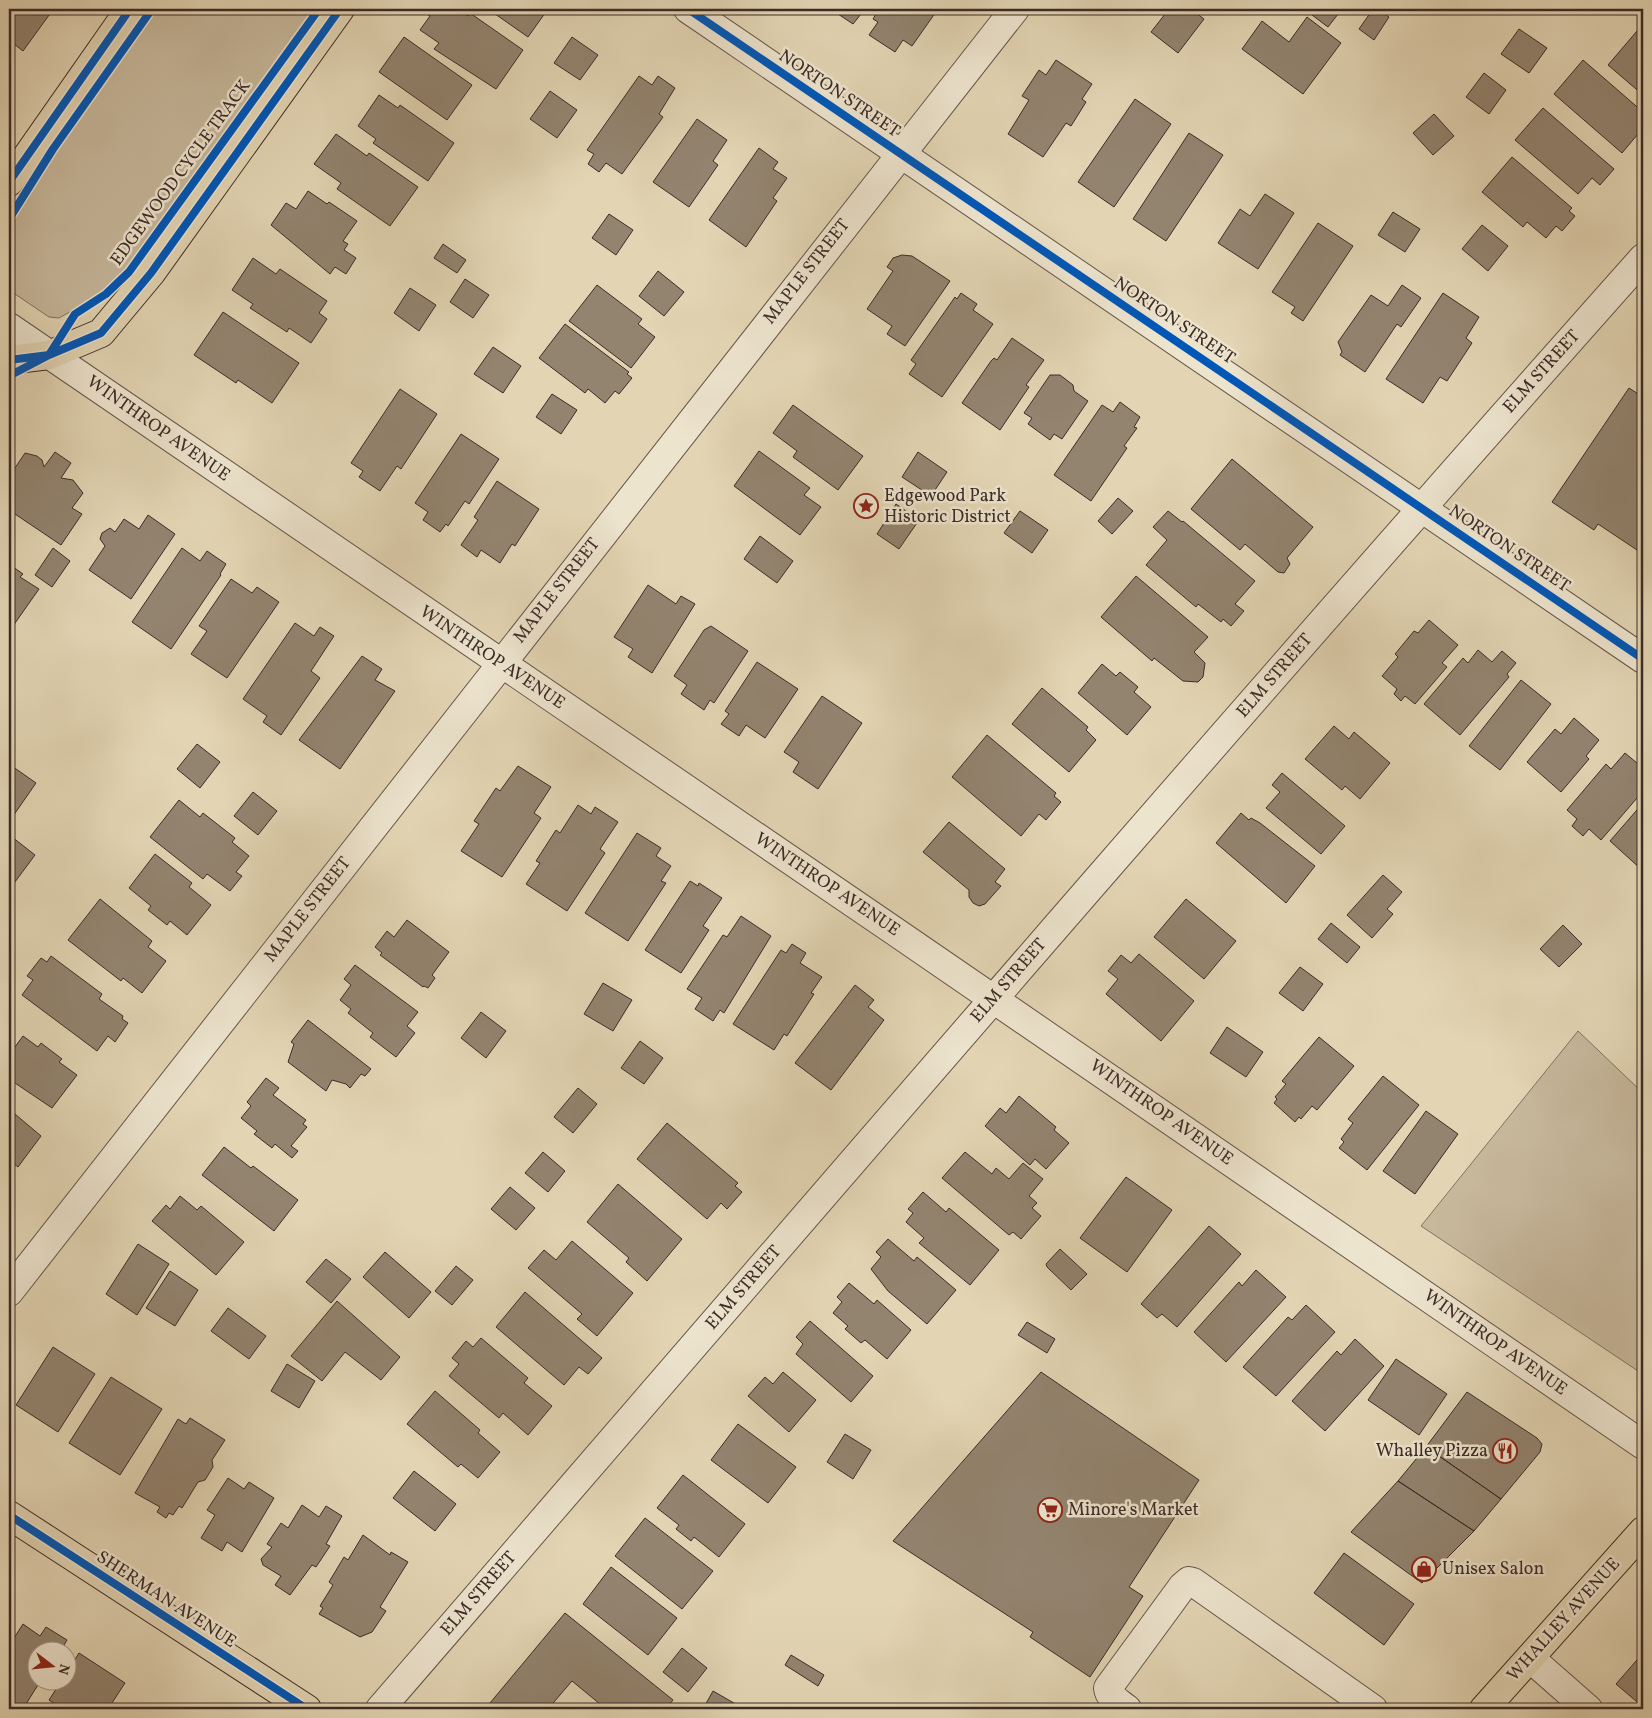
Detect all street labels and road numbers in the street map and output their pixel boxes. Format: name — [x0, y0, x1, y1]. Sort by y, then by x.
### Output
street label: NORTON STREET — [773, 44, 905, 144]
street label: EDGEWOOD CYCLE TRACK — [105, 75, 257, 271]
street label: MAPLE STREET — [758, 214, 856, 330]
street label: NORTON STREET — [1108, 271, 1240, 371]
street label: ELM STREET — [1498, 324, 1587, 419]
street label: WINTHROP AVENUE — [81, 370, 235, 488]
street label: NORTON STREET — [1443, 499, 1575, 599]
street label: MAPLE STREET — [508, 533, 606, 649]
street label: WINTHROP AVENUE — [414, 600, 570, 716]
street label: ELM STREET — [1231, 628, 1319, 724]
street label: WINTHROP AVENUE — [749, 827, 905, 943]
street label: MAPLE STREET — [259, 852, 357, 968]
street label: ELM STREET — [965, 933, 1053, 1029]
street label: WINTHROP AVENUE — [1084, 1054, 1238, 1172]
street label: ELM STREET — [700, 1240, 788, 1336]
street label: WINTHROP AVENUE — [1418, 1284, 1572, 1402]
street label: SHERMAN AVENUE — [91, 1545, 241, 1655]
street label: ELM STREET — [435, 1546, 523, 1642]
street label: WHALLEY AVENUE — [1502, 1553, 1627, 1687]

